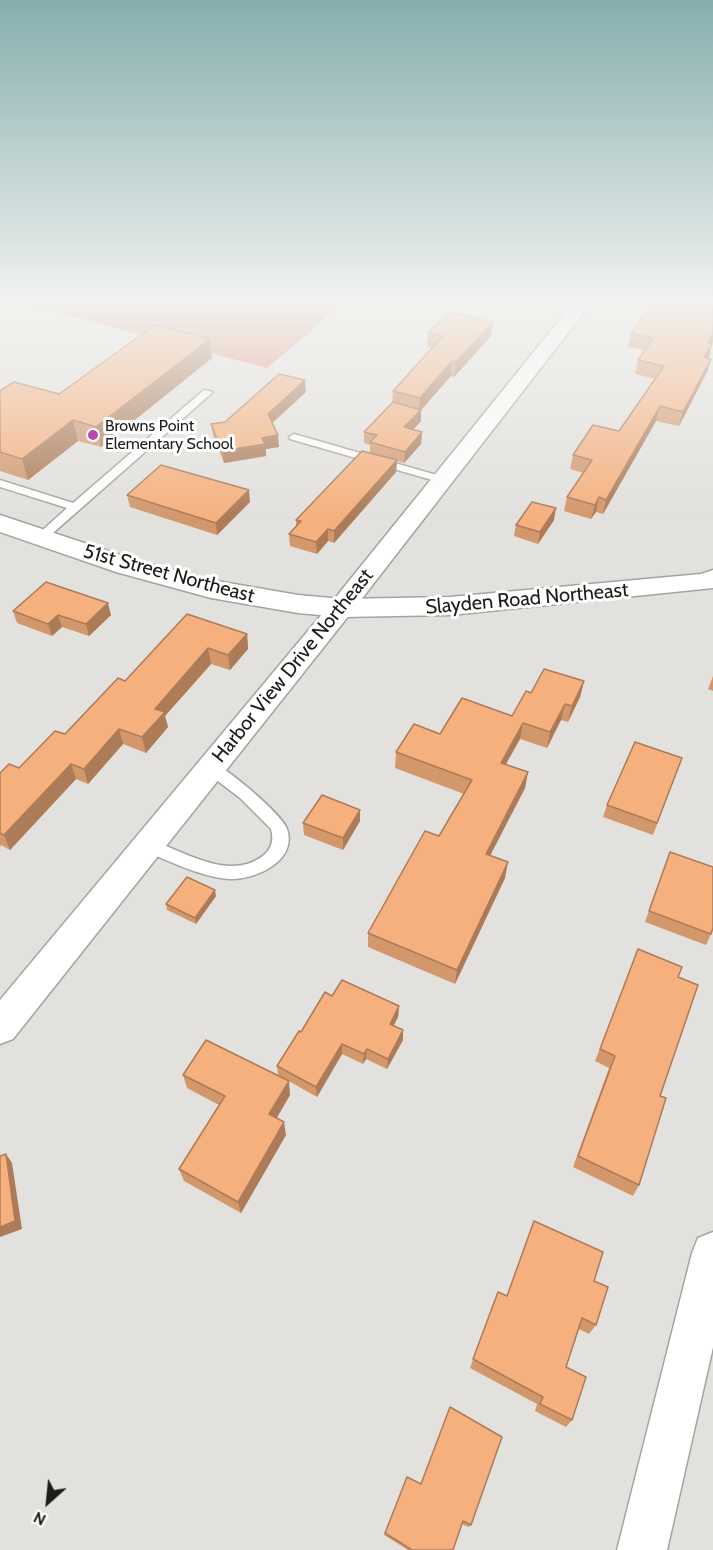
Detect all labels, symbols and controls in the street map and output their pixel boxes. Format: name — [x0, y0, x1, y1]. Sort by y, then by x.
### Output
place label: Browns Point Elementary School — [105, 416, 233, 454]
marker: Browns Point Elementary School — [86, 428, 100, 442]
street label: 51st Street Northeast — [81, 540, 257, 608]
street label: Harbor View Drive Northeast — [207, 564, 379, 768]
street label: Slayden Road Northeast — [424, 578, 630, 620]
north arrow — [18, 1472, 78, 1532]
text: N — [30, 1507, 49, 1530]

